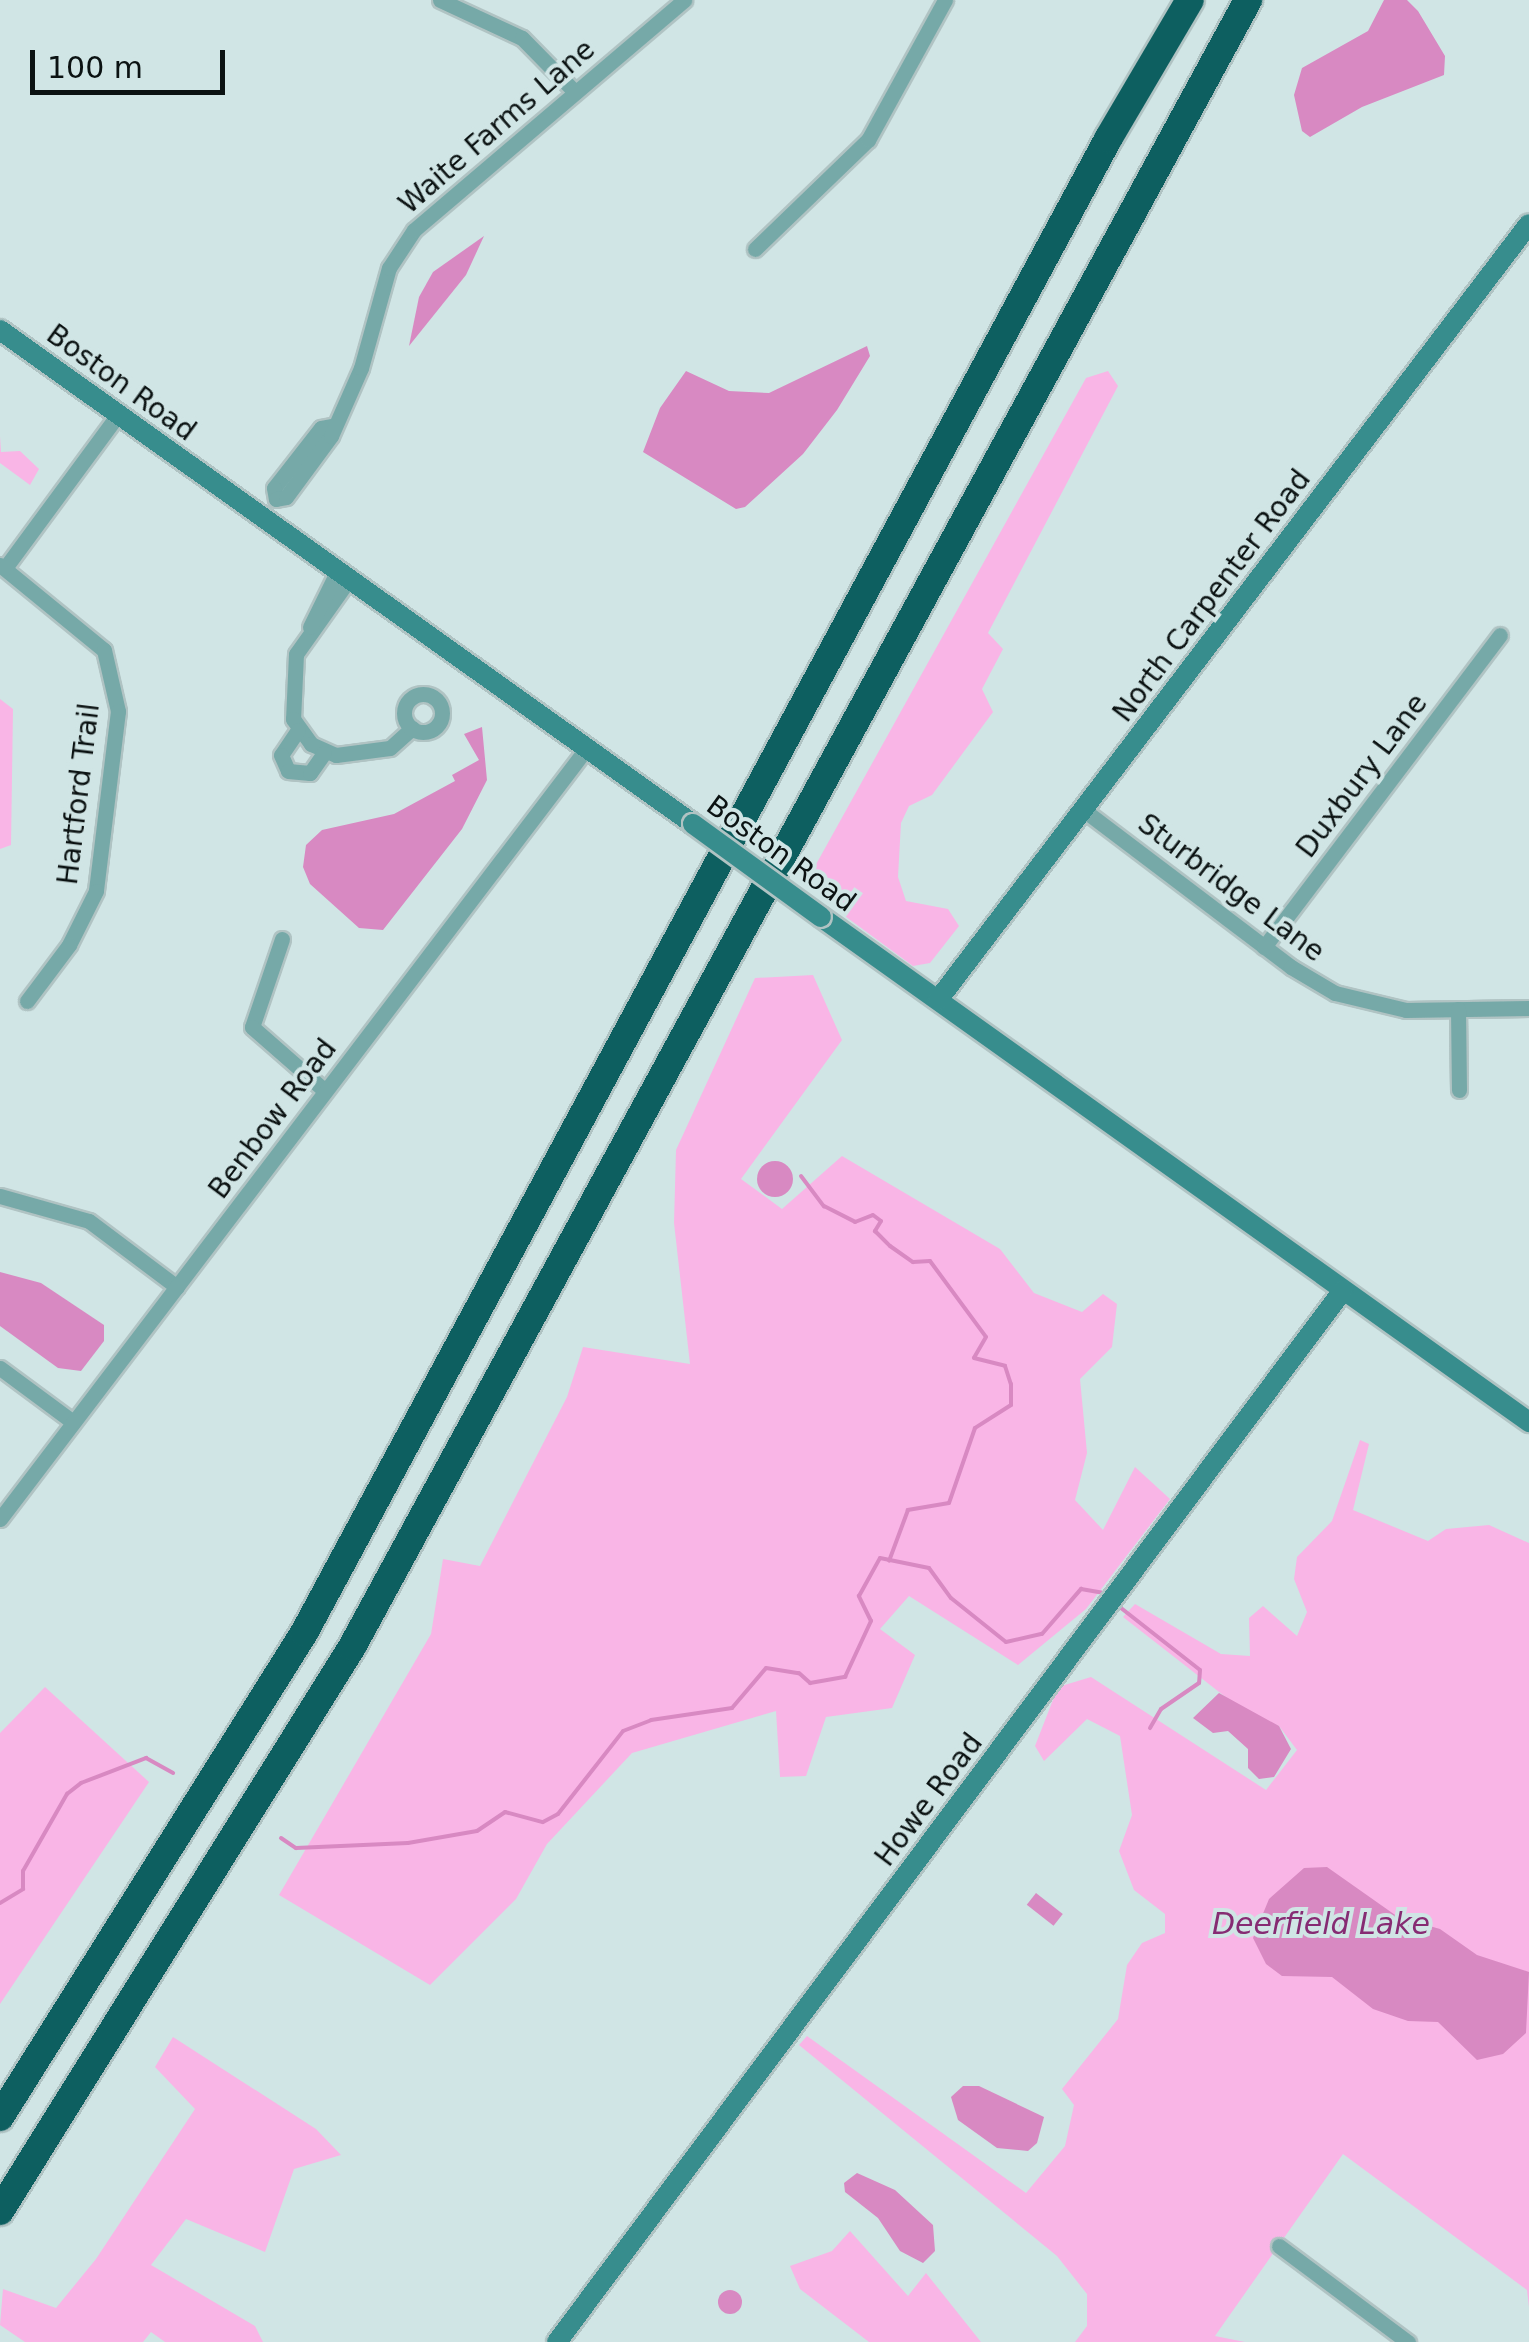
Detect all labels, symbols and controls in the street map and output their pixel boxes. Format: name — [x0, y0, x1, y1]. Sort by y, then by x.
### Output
scale bar — [35, 30, 230, 92]
street label: Waite Farms Lane — [392, 33, 602, 221]
text: 100 m — [47, 50, 143, 85]
street label: Boston Road — [40, 318, 202, 448]
street label: North Carpenter Road — [1106, 463, 1318, 729]
street label: Duxbury Lane — [1290, 688, 1434, 864]
street label: Hartford Trail — [51, 701, 107, 887]
street label: Boston Road — [700, 789, 862, 919]
street label: Sturbridge Lane — [1131, 807, 1331, 969]
street label: Benbow Road — [202, 1033, 344, 1205]
street label: Howe Road — [868, 1727, 990, 1873]
water label: Deerfield Lake — [1212, 1906, 1430, 1942]

